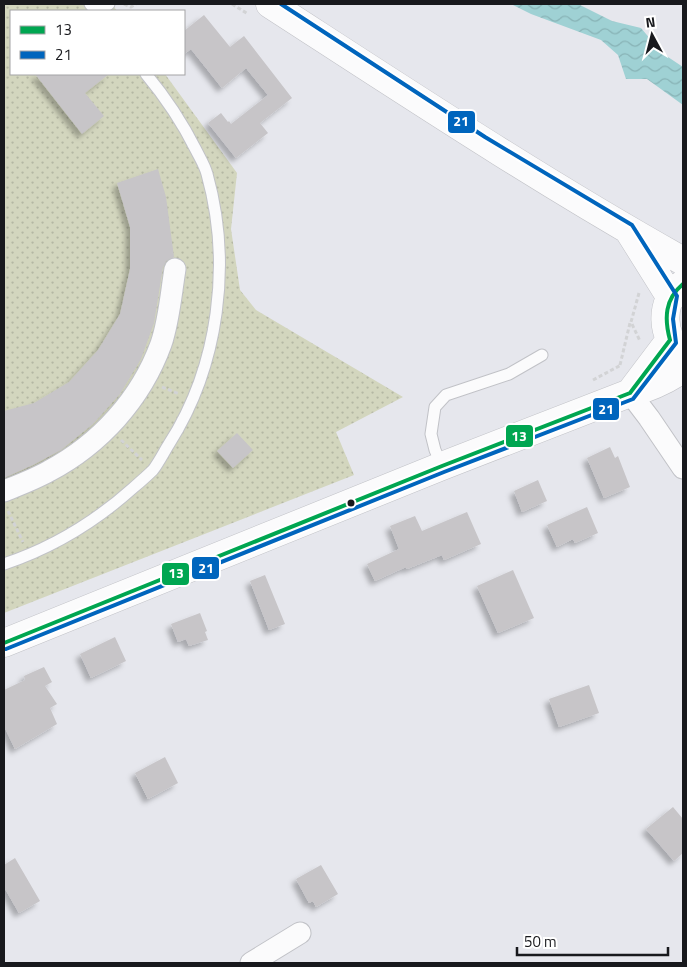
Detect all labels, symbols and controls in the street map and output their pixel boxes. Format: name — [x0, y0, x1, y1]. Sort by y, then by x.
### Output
legend — [10, 10, 185, 75]
north arrow — [627, 10, 677, 60]
text: N — [644, 11, 656, 33]
text: 13 — [55, 18, 72, 41]
text: 21 — [55, 43, 72, 66]
line badge: 21 — [447, 110, 476, 134]
text: 21 — [453, 110, 469, 131]
line badge: 21 — [592, 397, 620, 421]
text: 21 — [598, 398, 614, 419]
line badge: 13 — [505, 424, 534, 448]
text: 13 — [511, 425, 527, 446]
unlabelled marker — [346, 498, 356, 508]
line badge: 21 — [191, 556, 220, 580]
text: 21 — [198, 557, 214, 578]
line badge: 13 — [161, 562, 190, 586]
text: 13 — [168, 562, 184, 583]
scale bar — [517, 924, 668, 956]
text: 50 m — [524, 930, 557, 953]

